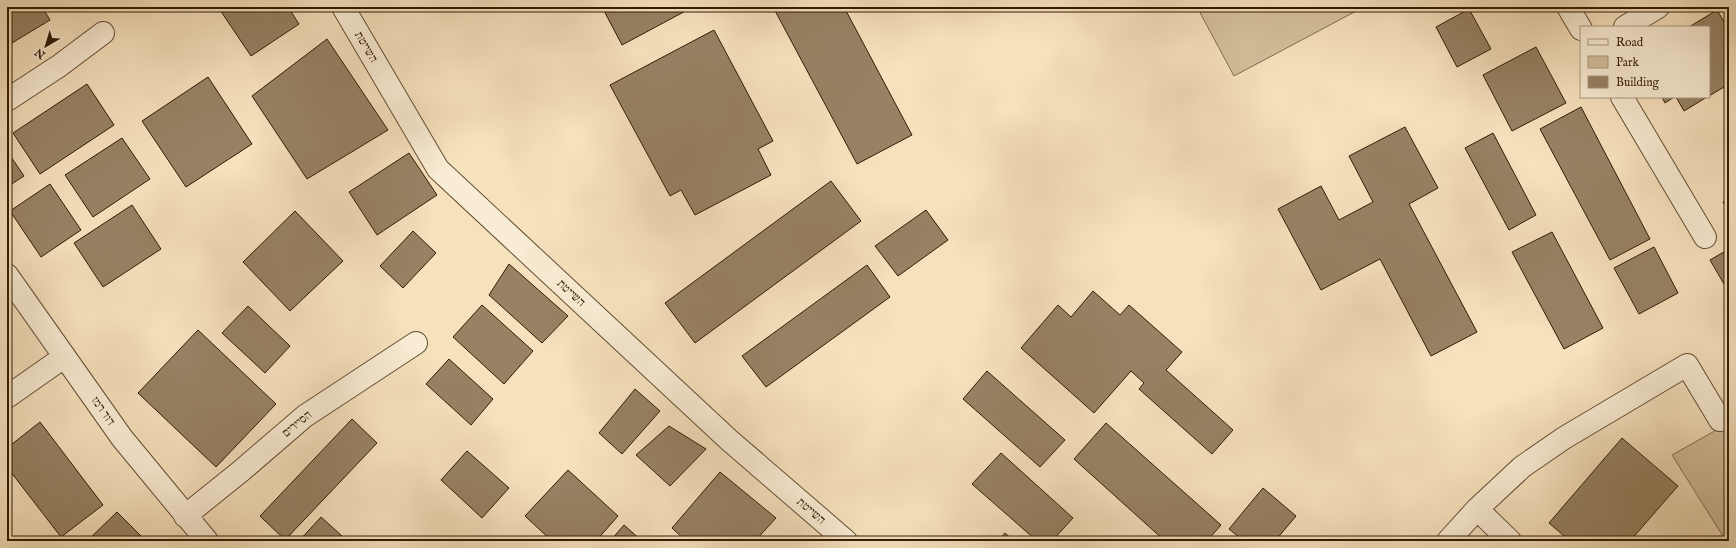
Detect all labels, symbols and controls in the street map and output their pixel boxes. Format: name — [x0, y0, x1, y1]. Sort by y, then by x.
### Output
north arrow — [26, 26, 66, 66]
legend — [1580, 26, 1710, 98]
street label: השייטת — [351, 29, 381, 65]
text: Road — [1616, 35, 1644, 50]
text: N — [32, 44, 49, 62]
text: Park — [1616, 55, 1639, 70]
text: Building — [1616, 75, 1660, 90]
street label: השייטת — [554, 276, 588, 310]
street label: דוד רמז — [88, 394, 118, 428]
street label: הסיירים — [279, 407, 315, 441]
street label: השייטת — [793, 494, 829, 528]

